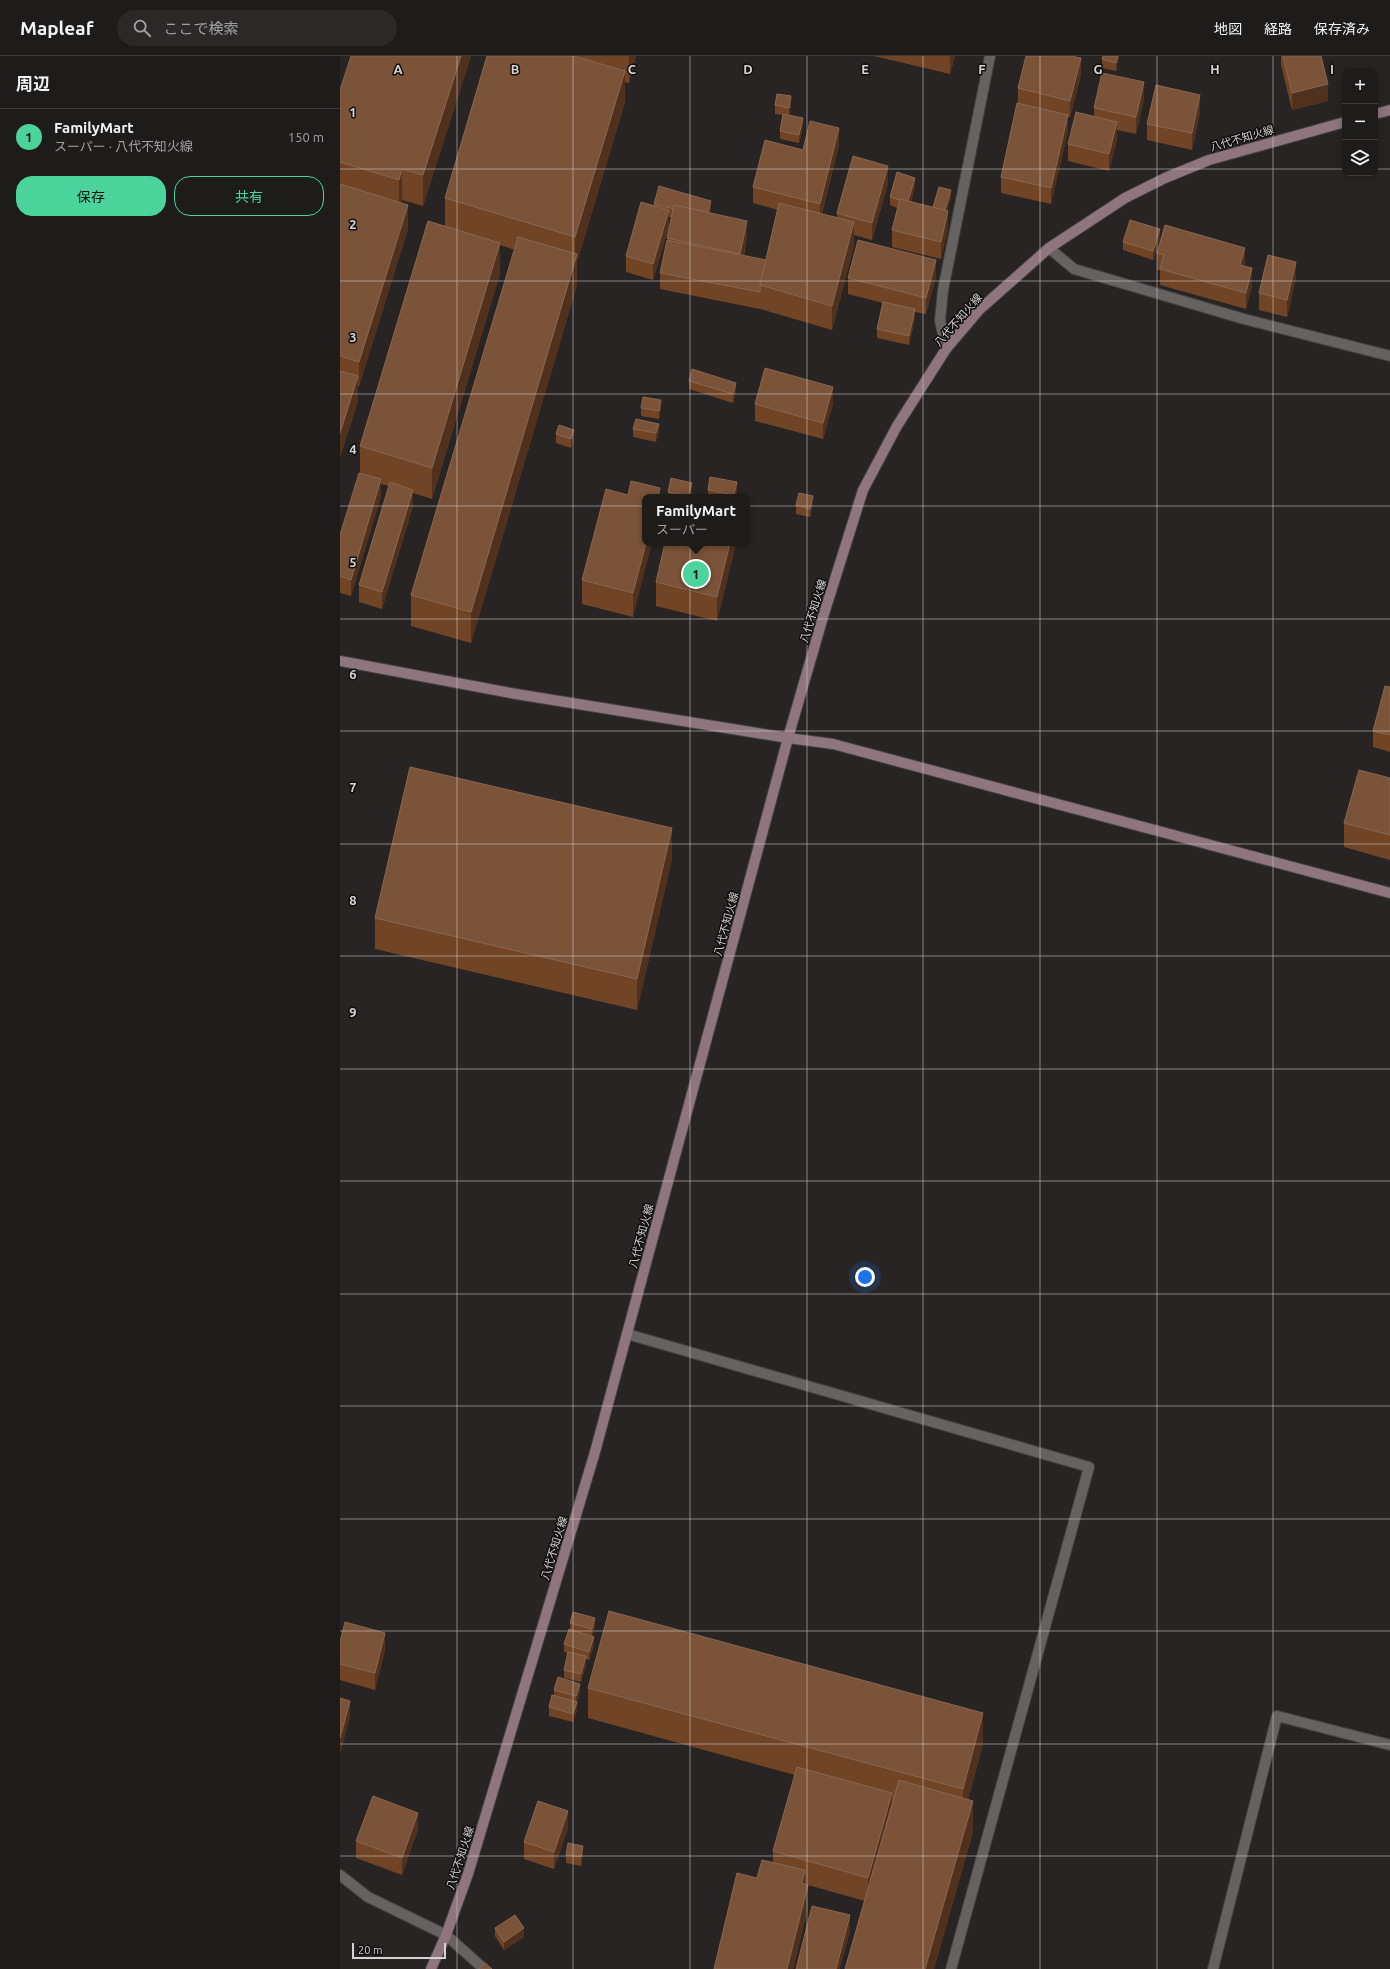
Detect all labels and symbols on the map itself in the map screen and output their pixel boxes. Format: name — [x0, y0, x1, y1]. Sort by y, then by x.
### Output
text: A — [393, 62, 403, 76]
text: B — [511, 62, 520, 76]
text: C — [628, 62, 637, 76]
text: D — [743, 62, 753, 76]
text: E — [861, 62, 869, 76]
text: F — [978, 62, 986, 76]
text: G — [1094, 62, 1103, 76]
text: H — [1210, 62, 1220, 76]
text: I — [1330, 62, 1334, 76]
text: 1 — [349, 105, 357, 119]
street label: 八代不知火線 — [1209, 123, 1275, 153]
text: 2 — [349, 217, 357, 231]
street label: 八代不知火線 — [932, 291, 984, 349]
text: 3 — [349, 330, 357, 344]
text: 4 — [349, 442, 357, 456]
text: 5 — [349, 555, 357, 569]
pin: 1 — [683, 559, 709, 589]
street label: 八代不知火線 — [798, 578, 828, 644]
text: 6 — [349, 667, 357, 681]
text: 7 — [349, 780, 357, 794]
street label: 八代不知火線 — [712, 891, 740, 957]
text: 8 — [349, 893, 357, 907]
text: 9 — [349, 1005, 357, 1019]
street label: 八代不知火線 — [627, 1203, 655, 1269]
your location — [855, 1267, 875, 1287]
street label: 八代不知火線 — [539, 1515, 569, 1581]
street label: 八代不知火線 — [444, 1825, 476, 1891]
scale bar — [352, 1941, 446, 1960]

